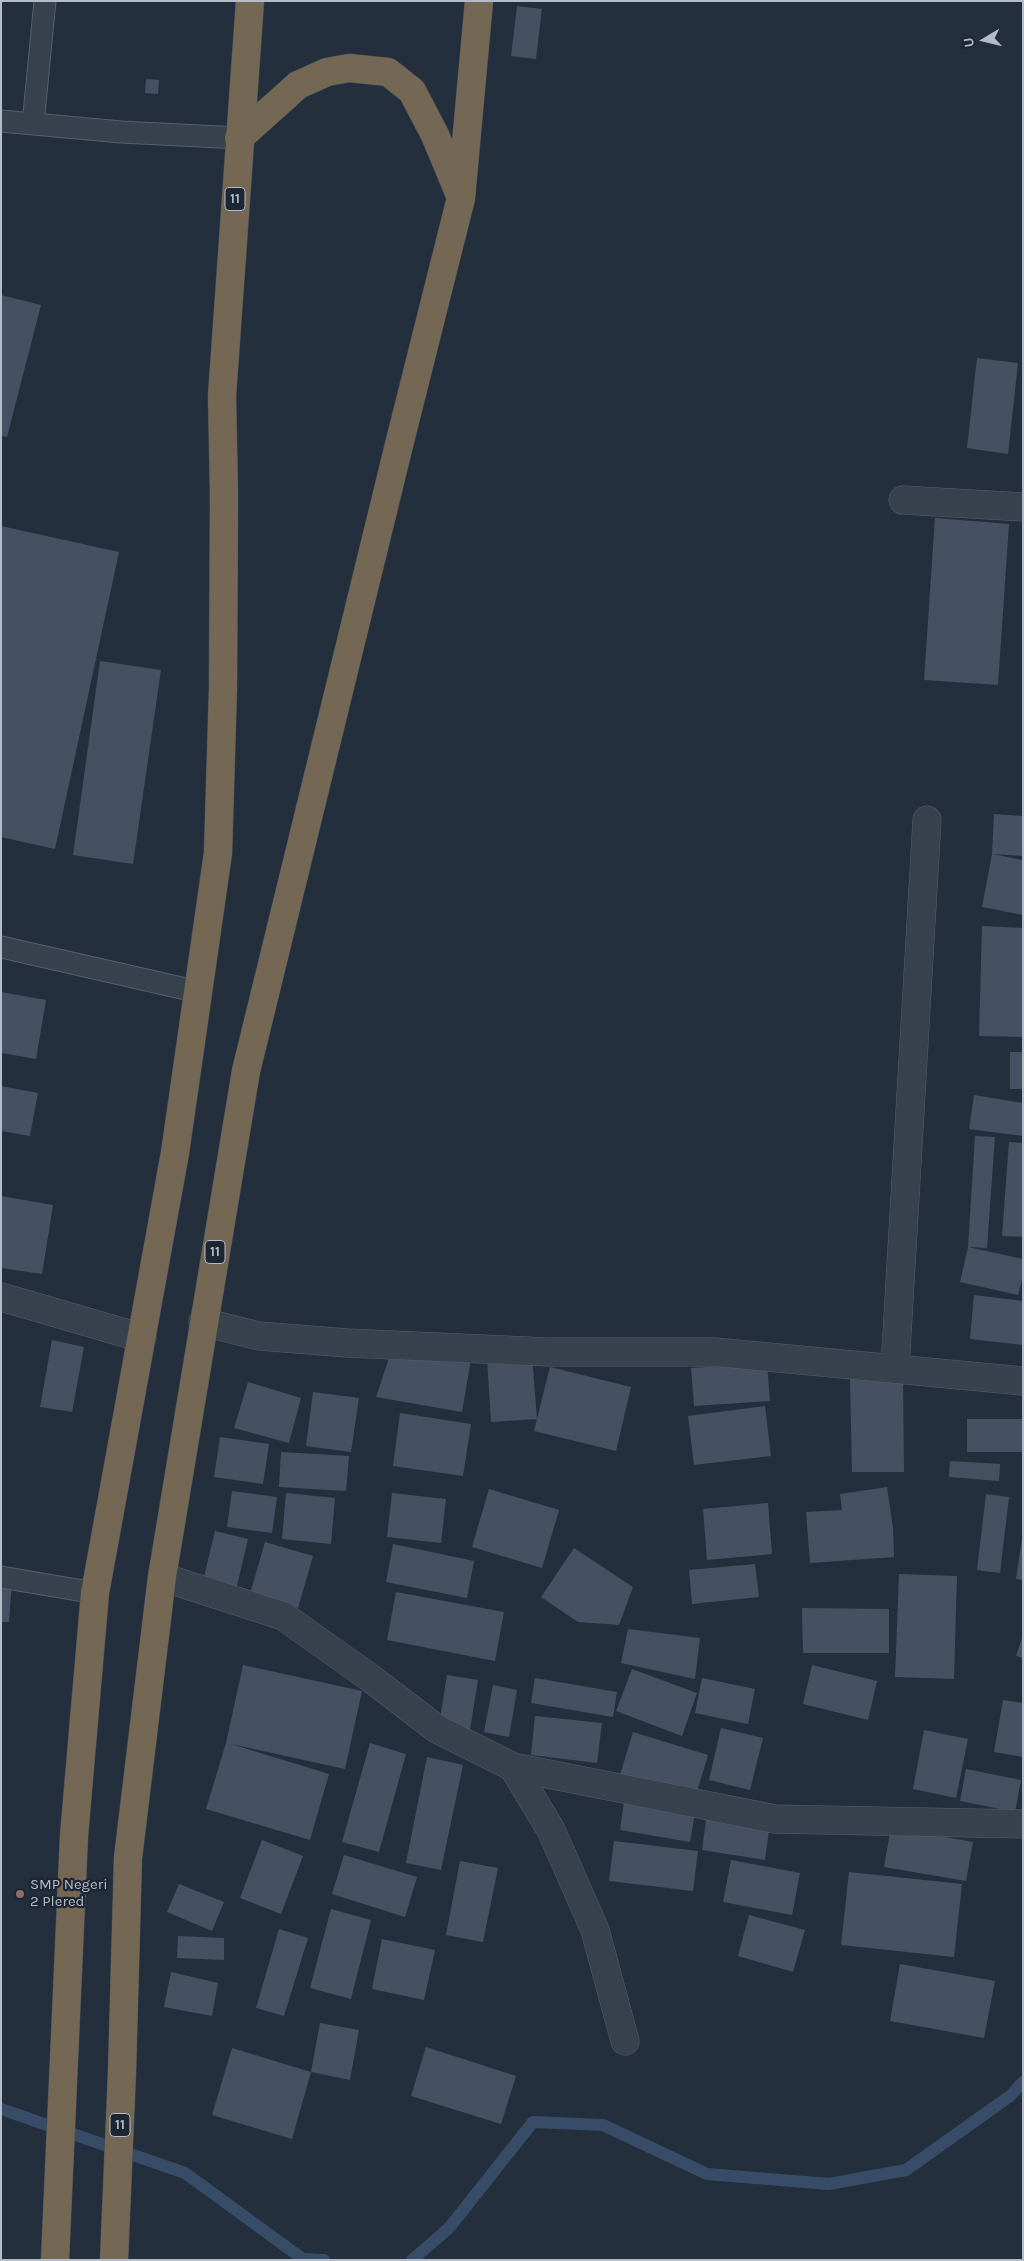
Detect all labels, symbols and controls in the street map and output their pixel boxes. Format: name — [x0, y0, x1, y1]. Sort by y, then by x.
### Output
north arrow — [959, 15, 1009, 65]
text: U — [960, 36, 978, 49]
road number: 11 — [225, 188, 245, 210]
road number: 11 — [205, 1240, 225, 1264]
place label: SMP Negeri 2 Plered — [30, 1876, 108, 1911]
marker: SMP Negeri 2 Plered — [14, 1888, 26, 1900]
road number: 11 — [110, 2114, 130, 2136]

